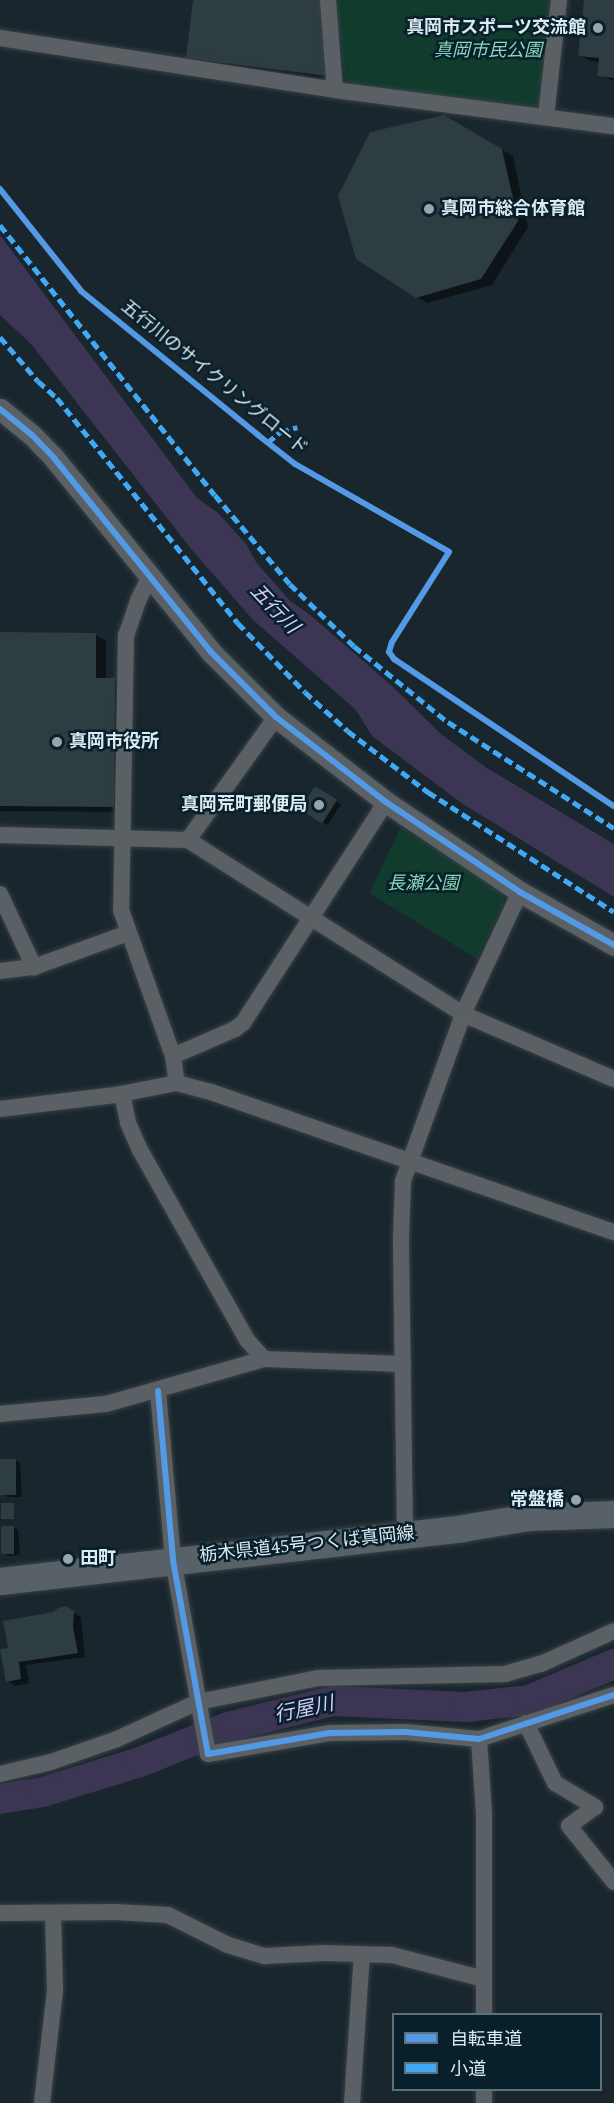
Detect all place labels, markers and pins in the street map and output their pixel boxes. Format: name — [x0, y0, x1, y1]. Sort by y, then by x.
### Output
place label: 真岡市スポーツ交流館 — [406, 17, 586, 39]
marker: 真岡市スポーツ交流館 — [591, 21, 605, 35]
place label: 真岡市総合体育館 — [441, 198, 585, 220]
marker: 真岡市総合体育館 — [422, 202, 436, 216]
place label: 真岡市役所 — [69, 731, 159, 753]
marker: 真岡市役所 — [50, 735, 64, 749]
place label: 真岡荒町郵便局 — [181, 794, 307, 816]
marker: 真岡荒町郵便局 — [312, 798, 326, 812]
place label: 常盤橋 — [510, 1489, 564, 1511]
marker: 常盤橋 — [569, 1493, 583, 1507]
place label: 田町 — [80, 1548, 116, 1570]
marker: 田町 — [61, 1552, 75, 1566]

